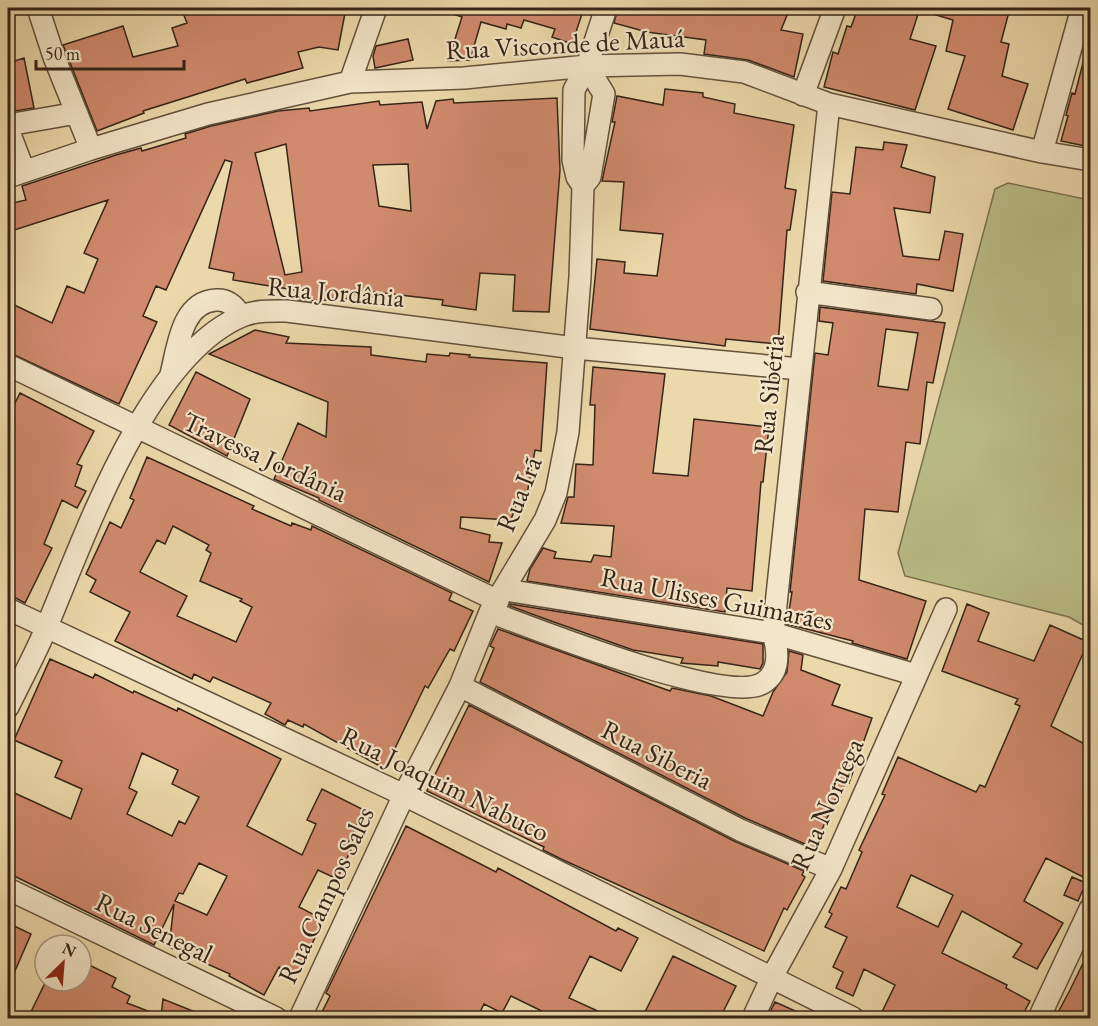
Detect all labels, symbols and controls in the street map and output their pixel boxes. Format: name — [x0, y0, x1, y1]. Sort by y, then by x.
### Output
street label: Rua Visconde de Mauá — [445, 20, 686, 67]
scale bar — [36, 33, 184, 71]
text: 50 m — [45, 42, 80, 65]
street label: Rua Jordânia — [266, 268, 406, 315]
street label: Rua Sibéria — [745, 332, 792, 455]
street label: Travessa Jordânia — [177, 403, 353, 510]
street label: Rua Irã — [488, 451, 550, 537]
street label: Rua Ulisses Guimarães — [598, 559, 836, 638]
street label: Rua Siberia — [596, 712, 719, 797]
street label: Rua Joaquim Nabuco — [335, 718, 555, 849]
street label: Rua Noruega — [782, 732, 871, 875]
street label: Rua Campos Sales — [269, 801, 382, 989]
street label: Rua Senegal — [90, 884, 219, 971]
north arrow — [33, 933, 93, 993]
text: N — [59, 938, 79, 962]

